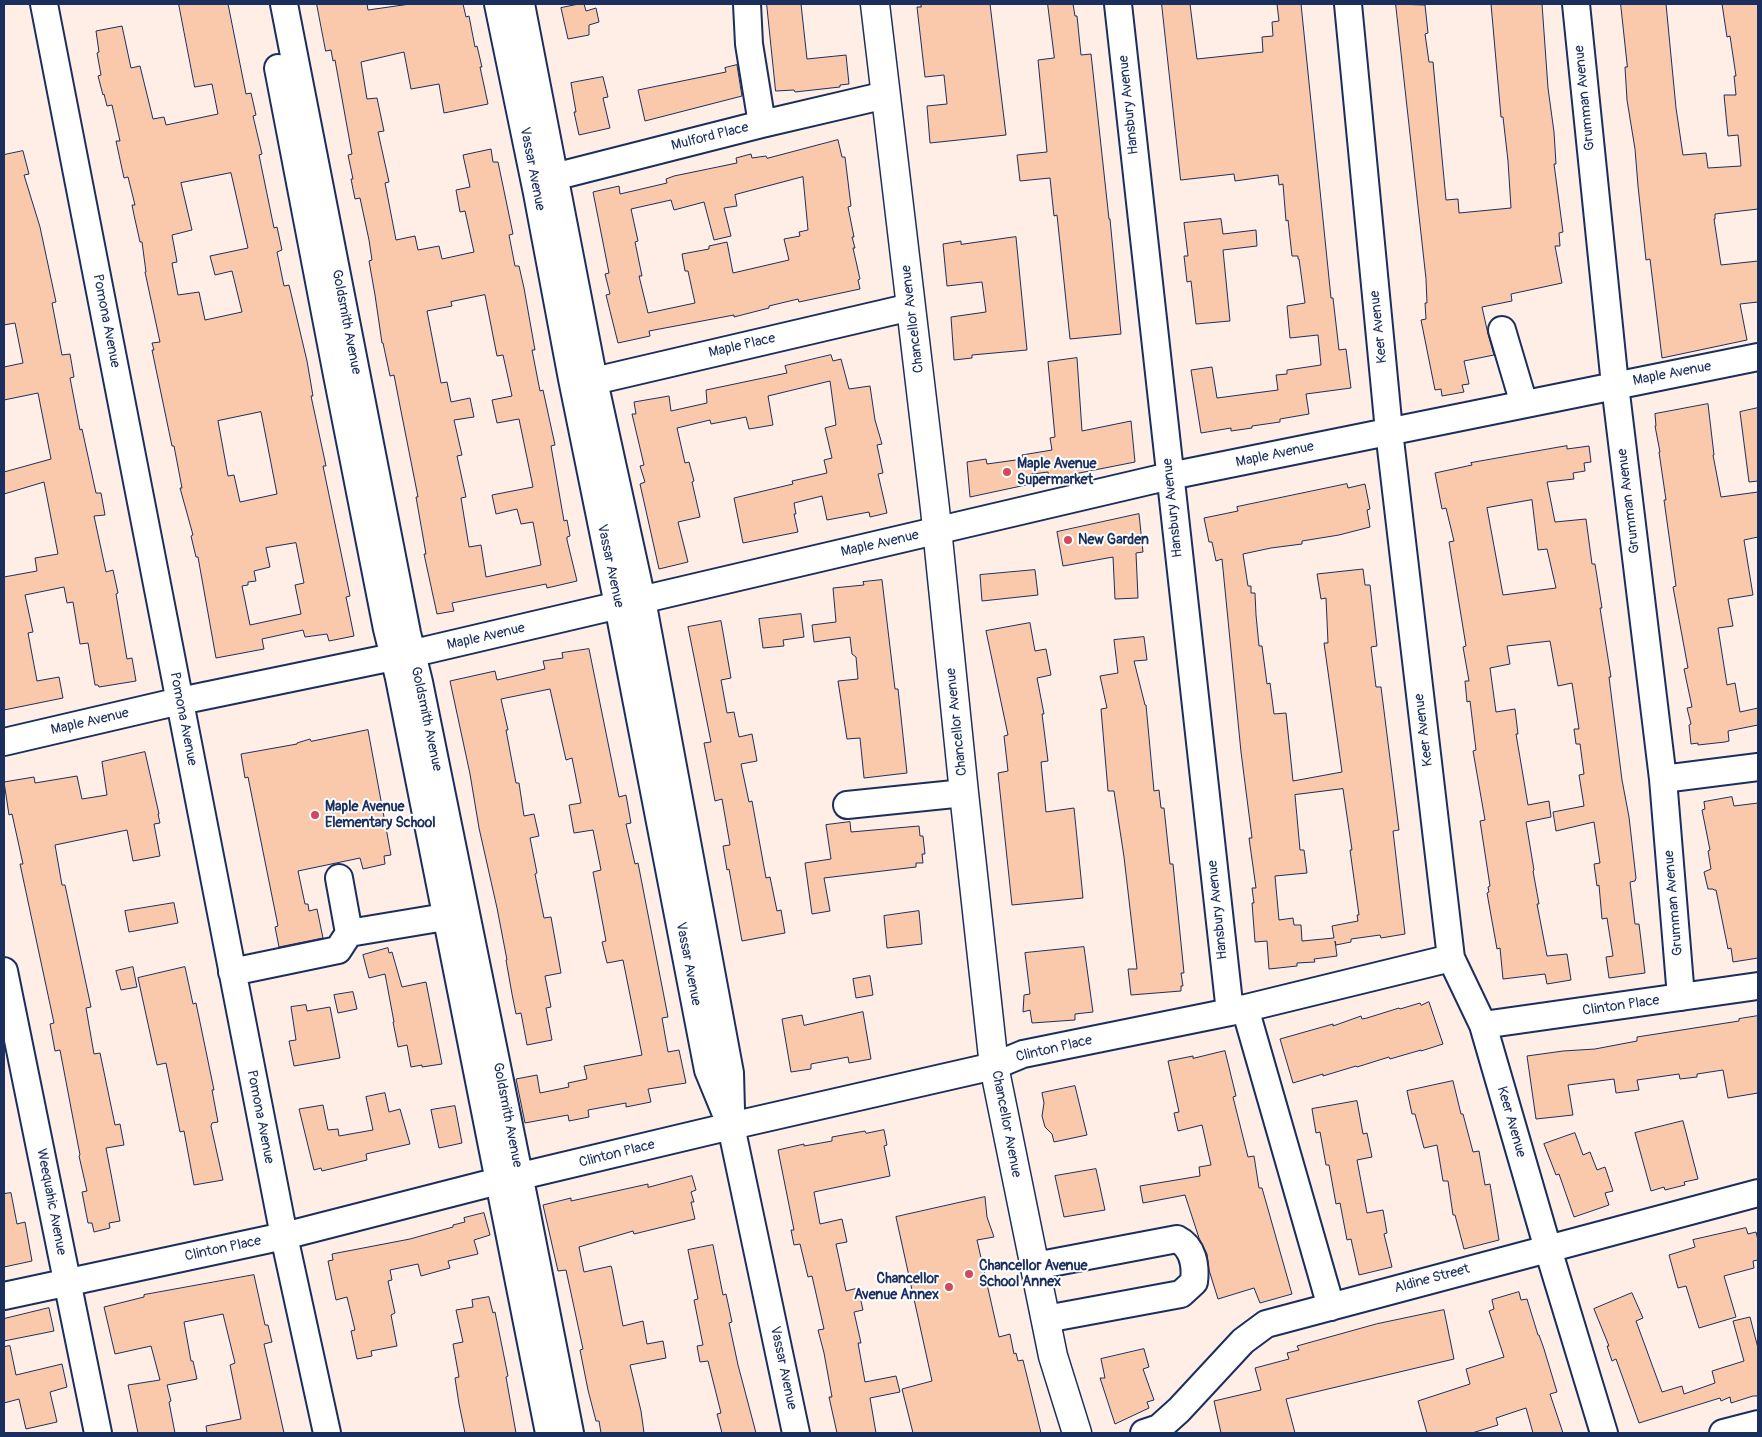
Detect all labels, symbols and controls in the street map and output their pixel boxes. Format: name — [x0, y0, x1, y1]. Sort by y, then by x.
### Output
street label: Grumman Avenue — [1571, 44, 1599, 152]
street label: Hansbury Avenue — [1115, 54, 1143, 156]
street label: Mulford Place — [670, 119, 750, 155]
street label: Vassar Avenue — [516, 126, 548, 212]
street label: Chancellor Avenue — [898, 264, 928, 374]
street label: Goldsmith Avenue — [328, 268, 364, 376]
street label: Pomona Avenue — [89, 273, 123, 369]
street label: Keer Avenue — [1367, 290, 1391, 364]
street label: Maple Place — [707, 330, 777, 362]
street label: Maple Avenue — [1631, 358, 1713, 390]
street label: Maple Avenue — [1234, 439, 1316, 471]
street label: Grumman Avenue — [1614, 447, 1644, 555]
place label: Maple Avenue Supermarket — [1017, 456, 1097, 488]
street label: Hansbury Avenue — [1159, 457, 1187, 559]
marker: Maple Avenue Supermarket — [1001, 466, 1013, 478]
street label: Vassar Avenue — [593, 523, 627, 609]
street label: Maple Avenue — [839, 527, 921, 561]
place label: New Garden — [1078, 532, 1149, 548]
marker: New Garden — [1062, 534, 1074, 546]
street label: Maple Avenue — [445, 620, 527, 654]
street label: Goldsmith Avenue — [407, 665, 445, 773]
street label: Chancellor Avenue — [943, 667, 971, 777]
street label: Pomona Avenue — [166, 671, 200, 767]
street label: Keer Avenue — [1411, 693, 1437, 767]
street label: Maple Avenue — [49, 705, 131, 739]
place label: Maple Avenue Elementary School — [325, 799, 436, 832]
marker: Maple Avenue Elementary School — [309, 809, 321, 821]
street label: Grumman Avenue — [1661, 850, 1687, 956]
street label: Hansbury Avenue — [1204, 859, 1232, 961]
street label: Vassar Avenue — [672, 921, 704, 1007]
street label: Clinton Place — [1581, 992, 1661, 1020]
street label: Clinton Place — [1014, 1032, 1094, 1066]
street label: Goldsmith Avenue — [489, 1061, 525, 1169]
street label: Pomona Avenue — [243, 1069, 277, 1165]
street label: Chancellor Avenue — [987, 1069, 1025, 1179]
street label: Keer Avenue — [1493, 1084, 1529, 1160]
street label: Clinton Place — [577, 1136, 657, 1172]
street label: Weequahic Avenue — [32, 1147, 70, 1257]
street label: Clinton Place — [183, 1233, 263, 1265]
place label: Chancellor Avenue School Annex — [979, 1258, 1087, 1290]
street label: Aldine Street — [1392, 1261, 1472, 1297]
marker: Chancellor Avenue School Annex — [963, 1268, 975, 1280]
place label: Chancellor Avenue Annex — [854, 1271, 939, 1304]
marker: Chancellor Avenue Annex — [943, 1281, 955, 1293]
street label: Vassar Avenue — [766, 1325, 800, 1411]

